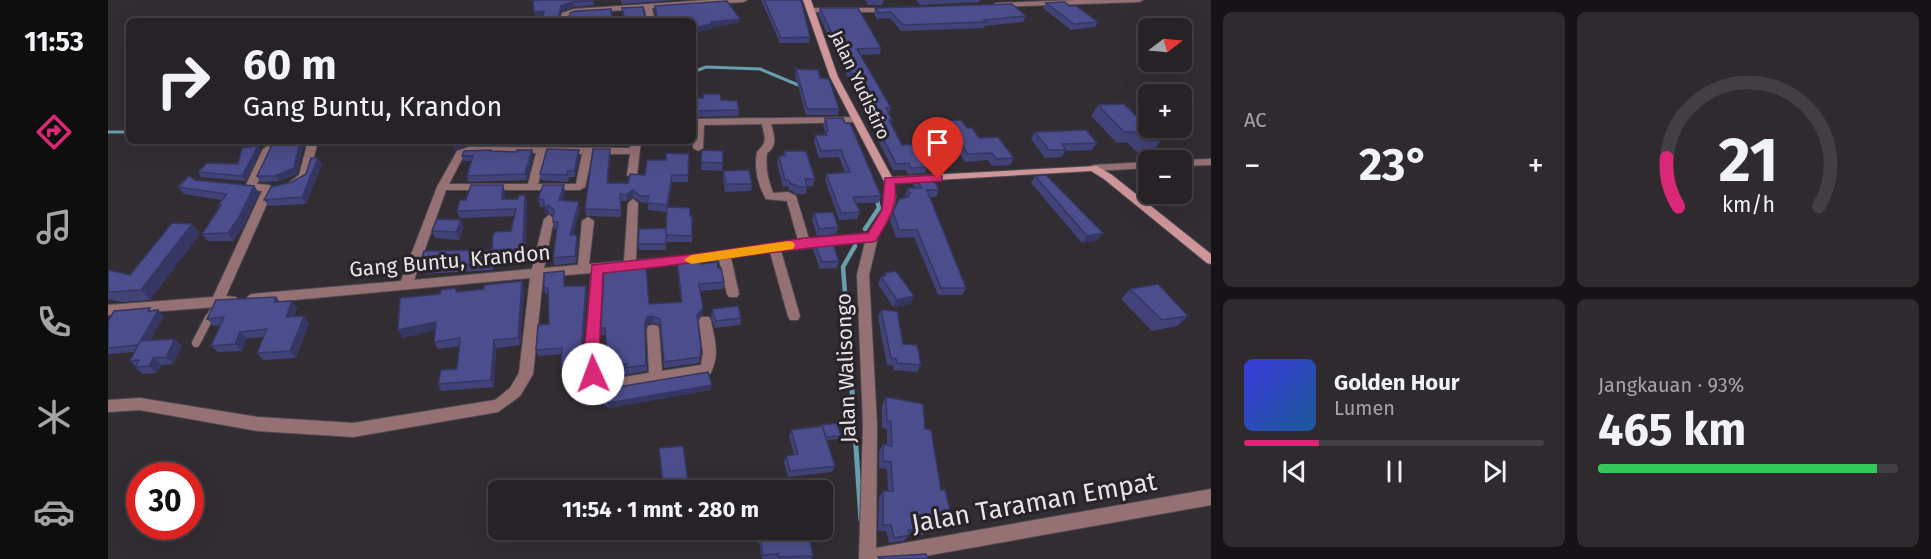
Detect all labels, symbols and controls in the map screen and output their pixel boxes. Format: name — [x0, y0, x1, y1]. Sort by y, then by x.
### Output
north arrow — [1138, 18, 1192, 72]
map controls — [1138, 18, 1192, 204]
text: 11:53 — [24, 26, 84, 58]
street label: Jalan Yudistiro — [825, 27, 895, 143]
text: 60 m — [243, 40, 337, 90]
icon: right — [144, 42, 222, 120]
button: + — [1138, 84, 1192, 138]
text: Gang Buntu, Krandon — [243, 91, 502, 123]
text: AC — [1244, 108, 1266, 132]
icon: directions — [33, 111, 75, 153]
pin — [912, 117, 963, 179]
text: 21 — [1718, 123, 1778, 198]
icon: arrive — [921, 126, 954, 159]
text: 23° — [1359, 138, 1429, 192]
text: − — [1244, 146, 1261, 186]
text: + — [1528, 146, 1544, 186]
button: − — [1138, 150, 1192, 204]
text: km/h — [1721, 192, 1775, 218]
icon: music — [33, 206, 75, 248]
street label: Gang Buntu, Krandon — [348, 239, 552, 283]
street label: Jalan Walisongo — [830, 292, 862, 444]
icon: phone — [33, 301, 75, 343]
position arrow — [561, 342, 625, 406]
text: Golden Hour — [1334, 369, 1460, 396]
text: Jangkauan · 93% — [1598, 373, 1744, 397]
icon: climate — [33, 396, 75, 438]
text: Lumen — [1334, 396, 1395, 420]
text: 465 km — [1598, 403, 1746, 457]
icon: previous — [1278, 455, 1311, 488]
icon: pause — [1378, 455, 1411, 488]
icon: next — [1478, 455, 1511, 488]
speed limit sign: 30 — [126, 462, 204, 540]
street label: Jalan Taraman Empat — [909, 466, 1160, 539]
icon: car — [33, 491, 75, 533]
text: 11:54 · 1 mnt · 280 m — [562, 496, 759, 523]

